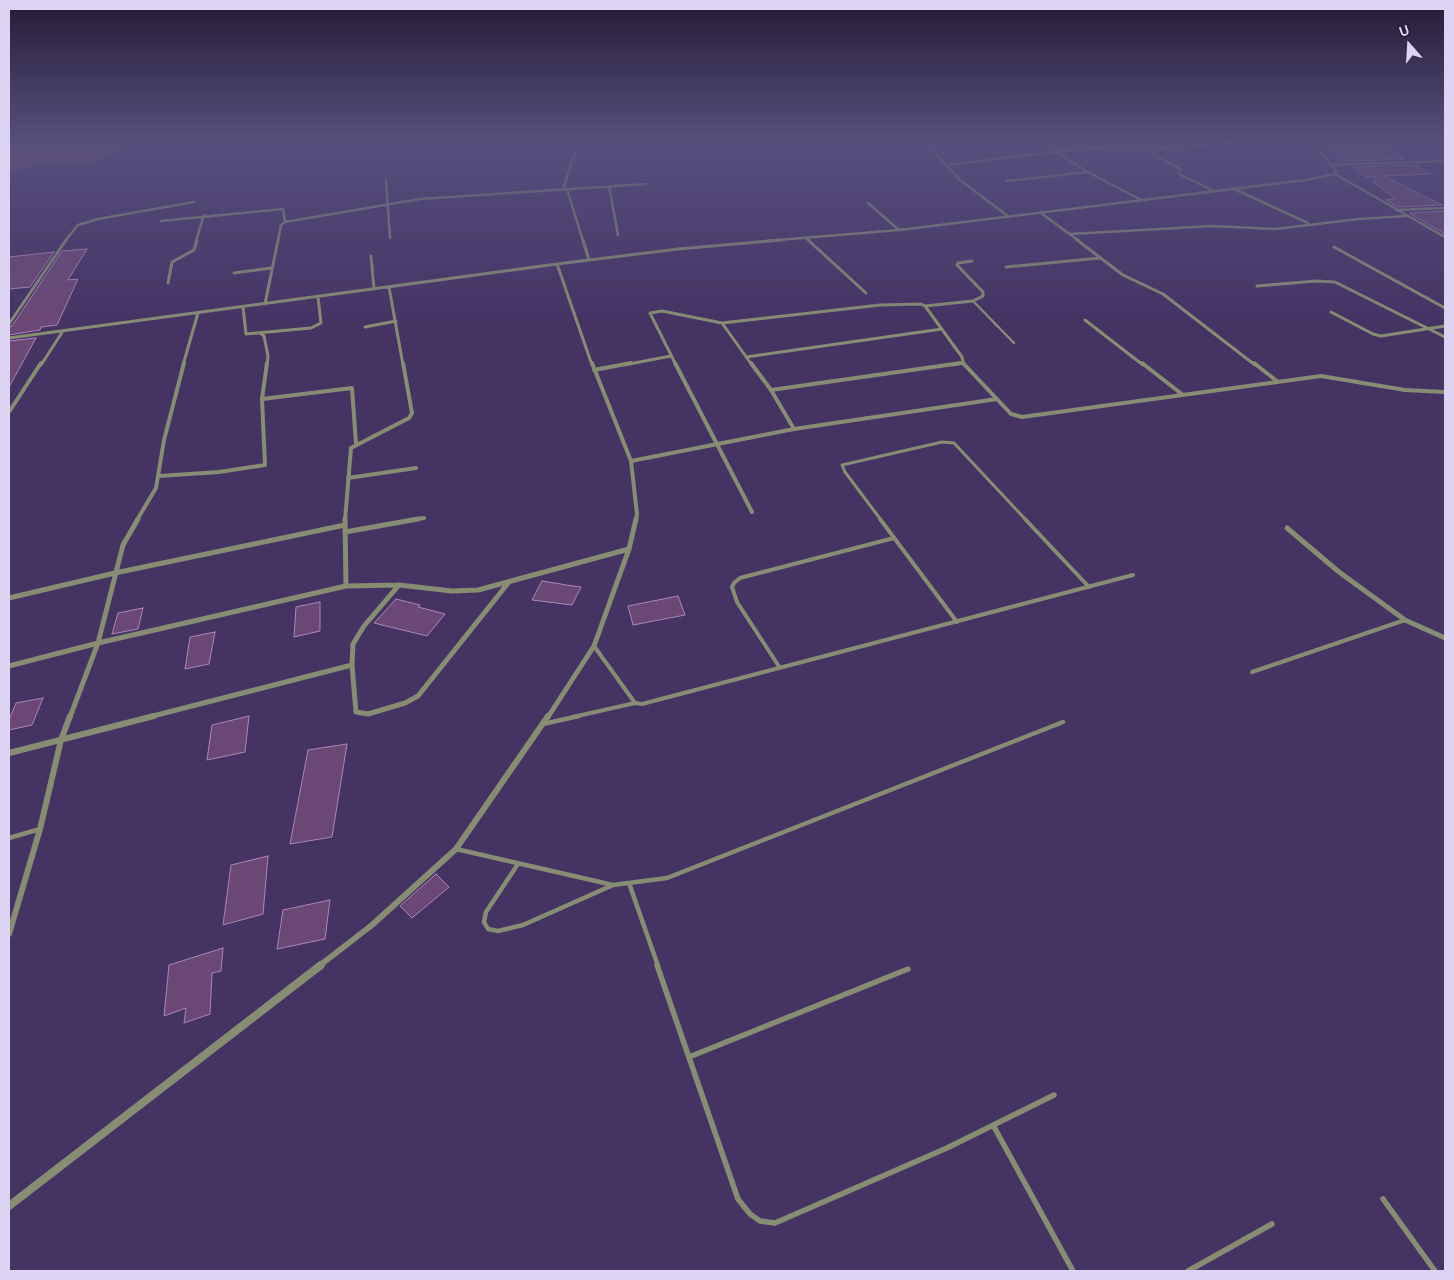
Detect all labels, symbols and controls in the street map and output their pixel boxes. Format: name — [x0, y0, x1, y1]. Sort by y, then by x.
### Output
north arrow — [1384, 20, 1434, 70]
text: U — [1397, 21, 1412, 41]

